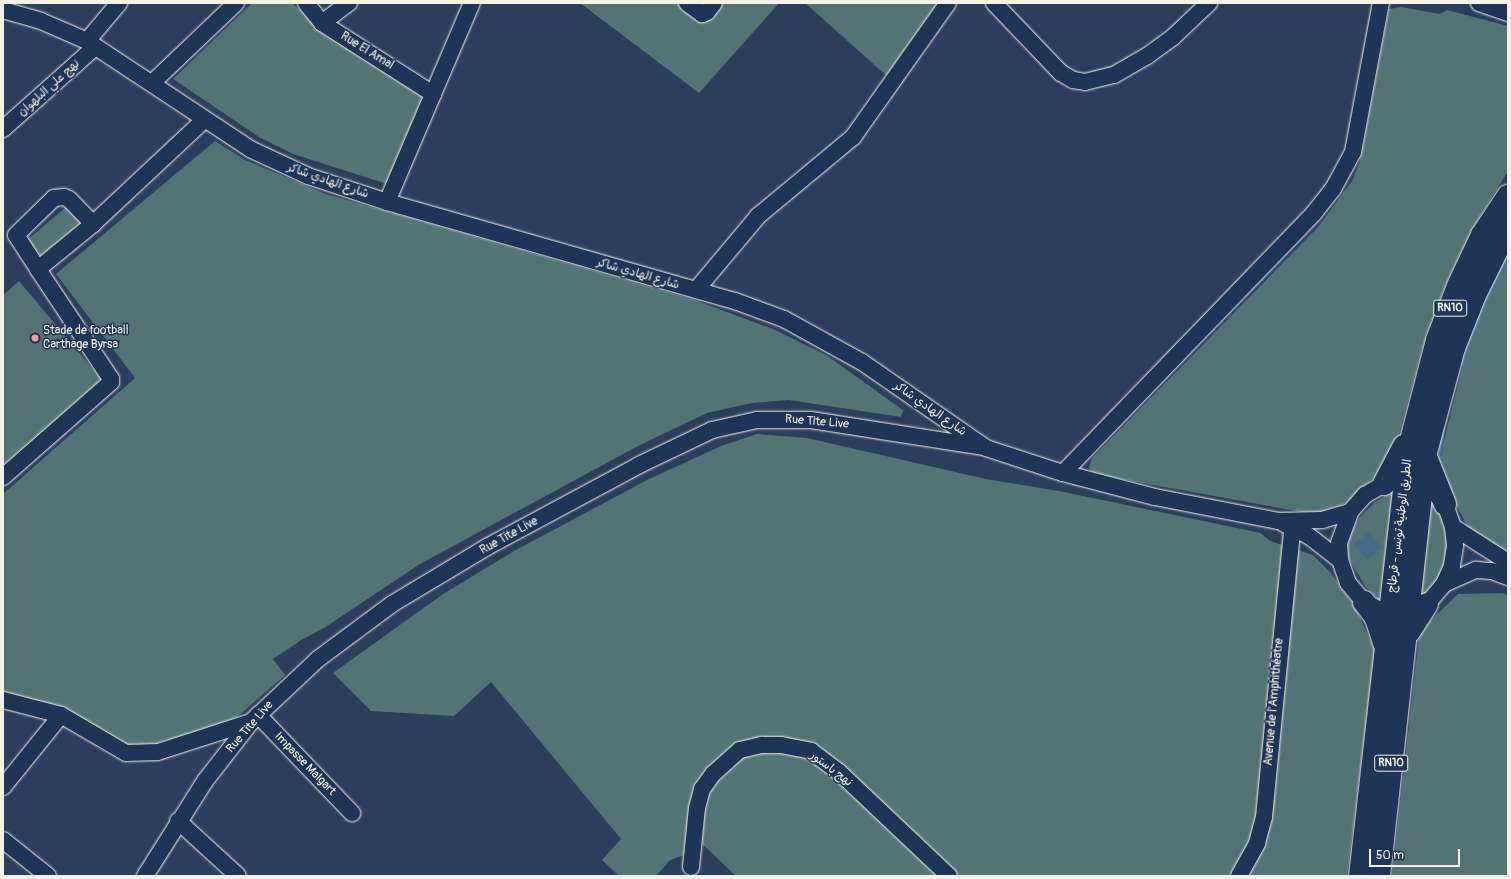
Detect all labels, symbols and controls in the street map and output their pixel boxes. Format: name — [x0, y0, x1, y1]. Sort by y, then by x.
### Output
street label: Rue El Amal — [338, 29, 396, 73]
street label: نهج علي البلهوان — [15, 56, 83, 120]
street label: شارع الهادي شاكر — [285, 160, 371, 202]
street label: شارع الهادي شاكر — [595, 255, 681, 293]
road number: RN10 — [1433, 299, 1467, 317]
place label: Stade de football Carthage Byrsa — [43, 324, 129, 352]
marker: Stade de football Carthage Byrsa — [30, 333, 40, 343]
street label: شارع الهادي شاكر — [891, 379, 969, 439]
street label: Rue Tite Live — [784, 412, 850, 432]
street label: الطريق الوطنية تونس - قرطاج — [1385, 458, 1415, 594]
street label: Rue Tite Live — [477, 514, 541, 558]
street label: Avenue de l'Amphithéatre — [1261, 638, 1287, 766]
street label: Rue Tite Live — [223, 698, 277, 756]
street label: Impasse Malgart — [271, 729, 339, 799]
street label: نهج باستور — [807, 748, 855, 790]
road number: RN10 — [1374, 754, 1408, 772]
scale bar — [1371, 841, 1462, 867]
text: 50 m — [1376, 848, 1404, 863]

